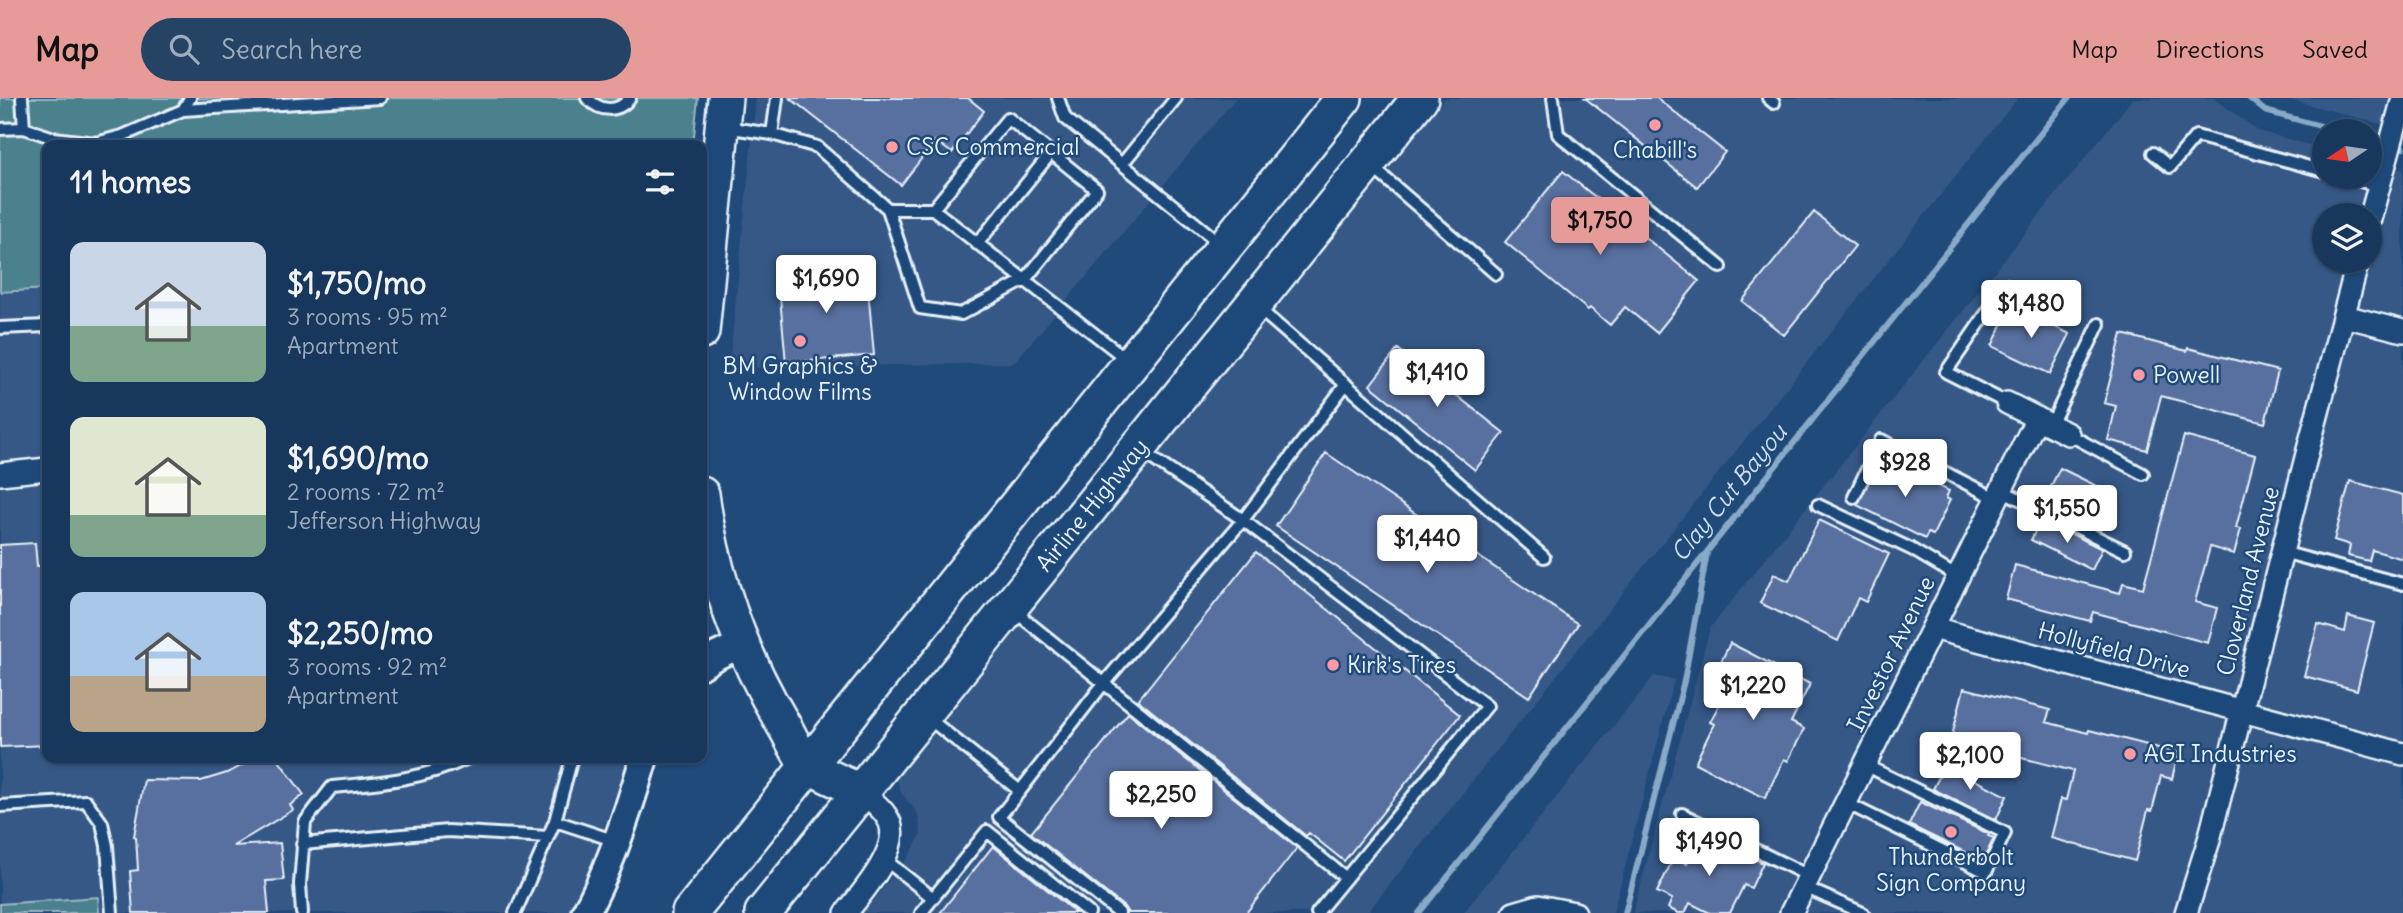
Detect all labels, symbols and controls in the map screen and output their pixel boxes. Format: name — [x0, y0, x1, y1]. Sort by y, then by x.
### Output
search box — [141, 18, 631, 81]
text: Map — [35, 28, 99, 70]
icon: search — [165, 30, 203, 68]
text: Search here — [221, 33, 362, 66]
text: Map — [2071, 34, 2118, 64]
text: Directions — [2156, 34, 2264, 64]
text: Saved — [2302, 34, 2368, 64]
marker: Chabill's — [1647, 117, 1663, 133]
north arrow — [2312, 119, 2382, 189]
map controls — [2312, 119, 2382, 273]
place label: CSC Commercial — [906, 132, 1079, 161]
place label: Chabill's — [1613, 135, 1697, 164]
marker: CSC Commercial — [884, 139, 900, 155]
text: 11 homes — [70, 163, 191, 201]
icon: filters — [641, 163, 679, 201]
pin: $1,750 — [1543, 198, 1657, 257]
button: layers — [2312, 203, 2382, 273]
text: $1,750 — [1567, 205, 1633, 234]
pin: $1,690 — [769, 256, 883, 315]
text: $1,690 — [792, 263, 860, 292]
text: $1,750/mo — [287, 264, 426, 302]
icon: home — [126, 270, 210, 354]
pin: $1,480 — [1974, 280, 2088, 340]
text: $1,480 — [1997, 288, 2065, 317]
text: 3 rooms · 95 m² — [287, 302, 448, 331]
text: Apartment — [287, 331, 399, 360]
marker: BM Graphics & Window Films — [792, 333, 808, 349]
pin: $1,410 — [1380, 350, 1494, 409]
place label: BM Graphics & Window Films — [723, 351, 878, 406]
text: $1,410 — [1405, 357, 1469, 386]
place label: Powell — [2153, 360, 2220, 389]
marker: Powell — [2131, 367, 2147, 383]
water label: Clay Cut Bayou — [1664, 416, 1794, 567]
street label: Airline Highway — [1029, 432, 1154, 577]
text: $1,690/mo — [287, 439, 429, 477]
pin: $928 — [1864, 440, 1946, 499]
icon: home — [126, 445, 210, 529]
text: $928 — [1879, 447, 1931, 476]
text: 2 rooms · 72 m² — [287, 477, 445, 506]
street label: Cloverland Avenue — [2210, 483, 2285, 678]
pin: $1,550 — [2010, 486, 2124, 545]
text: $1,550 — [2033, 493, 2101, 522]
text: Jefferson Highway — [287, 506, 481, 535]
pin: $1,440 — [1370, 516, 1484, 575]
text: $1,440 — [1393, 523, 1461, 552]
street label: Investor Avenue — [1840, 571, 1941, 736]
text: $2,250/mo — [287, 614, 433, 652]
street label: Hollyfield Drive — [2035, 615, 2193, 684]
icon: home — [126, 620, 210, 704]
place label: Kirk's Tires — [1347, 650, 1456, 679]
text: 3 rooms · 92 m² — [287, 652, 447, 681]
marker: Kirk's Tires — [1325, 657, 1341, 673]
pin: $1,220 — [1696, 662, 1810, 722]
text: $1,220 — [1720, 670, 1786, 699]
text: Apartment — [287, 681, 399, 710]
pin: $2,100 — [1913, 732, 2027, 792]
place label: AGI Industries — [2144, 739, 2297, 768]
text: $2,100 — [1936, 740, 2004, 769]
marker: AGI Industries — [2122, 746, 2138, 762]
pin: $2,250 — [1104, 772, 1218, 831]
text: $2,250 — [1125, 779, 1197, 808]
pin: $1,490 — [1652, 818, 1766, 878]
marker: Thunderbolt Sign Company — [1943, 824, 1959, 840]
text: $1,490 — [1675, 826, 1743, 855]
place label: Thunderbolt Sign Company — [1876, 842, 2026, 897]

